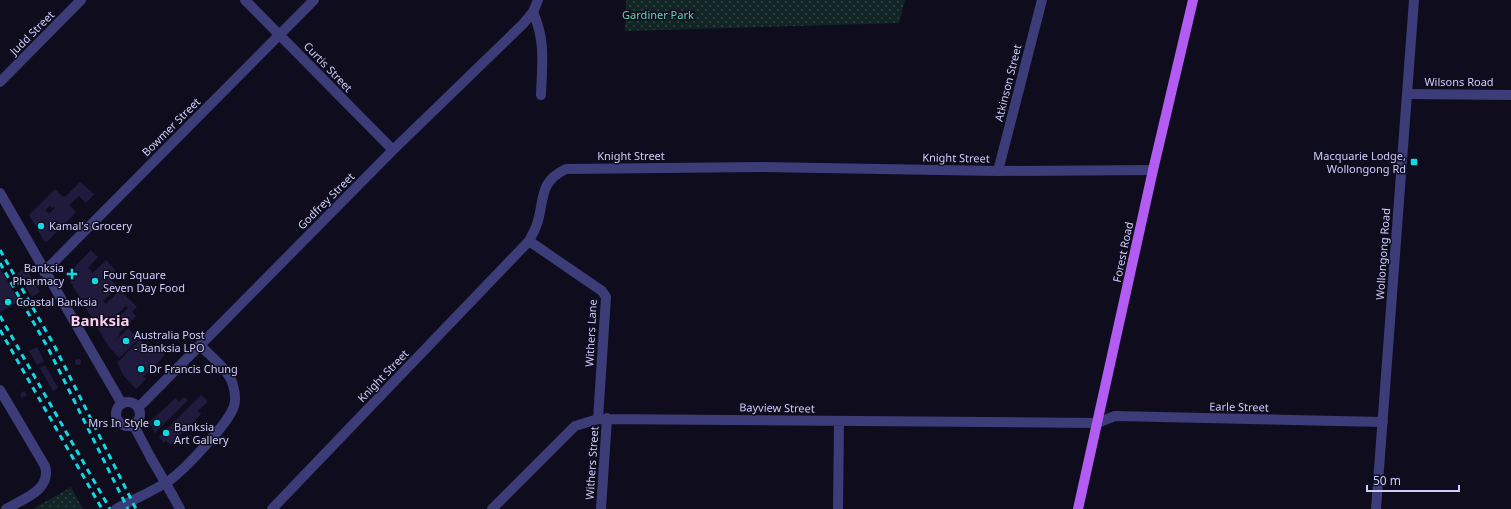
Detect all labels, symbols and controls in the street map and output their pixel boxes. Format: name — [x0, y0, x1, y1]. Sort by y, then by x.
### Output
street label: Judd Street — [6, 7, 57, 59]
park label: Gardiner Park — [622, 7, 694, 22]
street label: Curtis Street — [301, 38, 356, 95]
street label: Atkinson Street — [991, 43, 1024, 123]
street label: Wilsons Road — [1424, 74, 1494, 89]
street label: Bowmer Street — [138, 94, 203, 159]
street label: Knight Street — [597, 148, 665, 163]
place label: Macquarie Lodge, Wollongong Rd — [1313, 148, 1406, 176]
street label: Knight Street — [922, 149, 990, 166]
marker: Macquarie Lodge, Wollongong Rd — [1409, 157, 1419, 167]
street label: Godfrey Street — [294, 169, 357, 232]
street label: Wollongong Road — [1372, 208, 1393, 300]
place label: Kamal's Grocery — [49, 218, 133, 233]
street label: Forest Road — [1109, 220, 1136, 284]
marker: Kamal's Grocery — [36, 221, 46, 231]
place label: Banksia Pharmacy — [12, 260, 64, 288]
place label: Four Square Seven Day Food — [103, 267, 185, 295]
marker: Banksia Pharmacy — [67, 269, 77, 279]
marker: Four Square Seven Day Food — [90, 276, 100, 286]
place label: Coastal Banksia — [16, 294, 97, 309]
marker: Coastal Banksia — [3, 297, 13, 307]
street label: Withers Lane — [581, 299, 600, 367]
district label: Banksia — [70, 310, 130, 330]
place label: Australia Post - Banksia LPO — [134, 327, 205, 355]
marker: Australia Post - Banksia LPO — [121, 336, 131, 346]
street label: Knight Street — [354, 346, 412, 405]
place label: Dr Francis Chung — [149, 361, 238, 376]
marker: Dr Francis Chung — [136, 364, 146, 374]
street label: Earle Street — [1209, 398, 1269, 415]
street label: Bayview Street — [739, 399, 815, 416]
place label: Mrs In Style — [88, 415, 149, 430]
marker: Mrs In Style — [152, 418, 162, 428]
place label: Banksia Art Gallery — [174, 419, 229, 447]
street label: Withers Street — [581, 426, 602, 500]
marker: Banksia Art Gallery — [161, 428, 171, 438]
scale bar — [1367, 467, 1459, 493]
text: 50 m — [1373, 472, 1401, 489]

